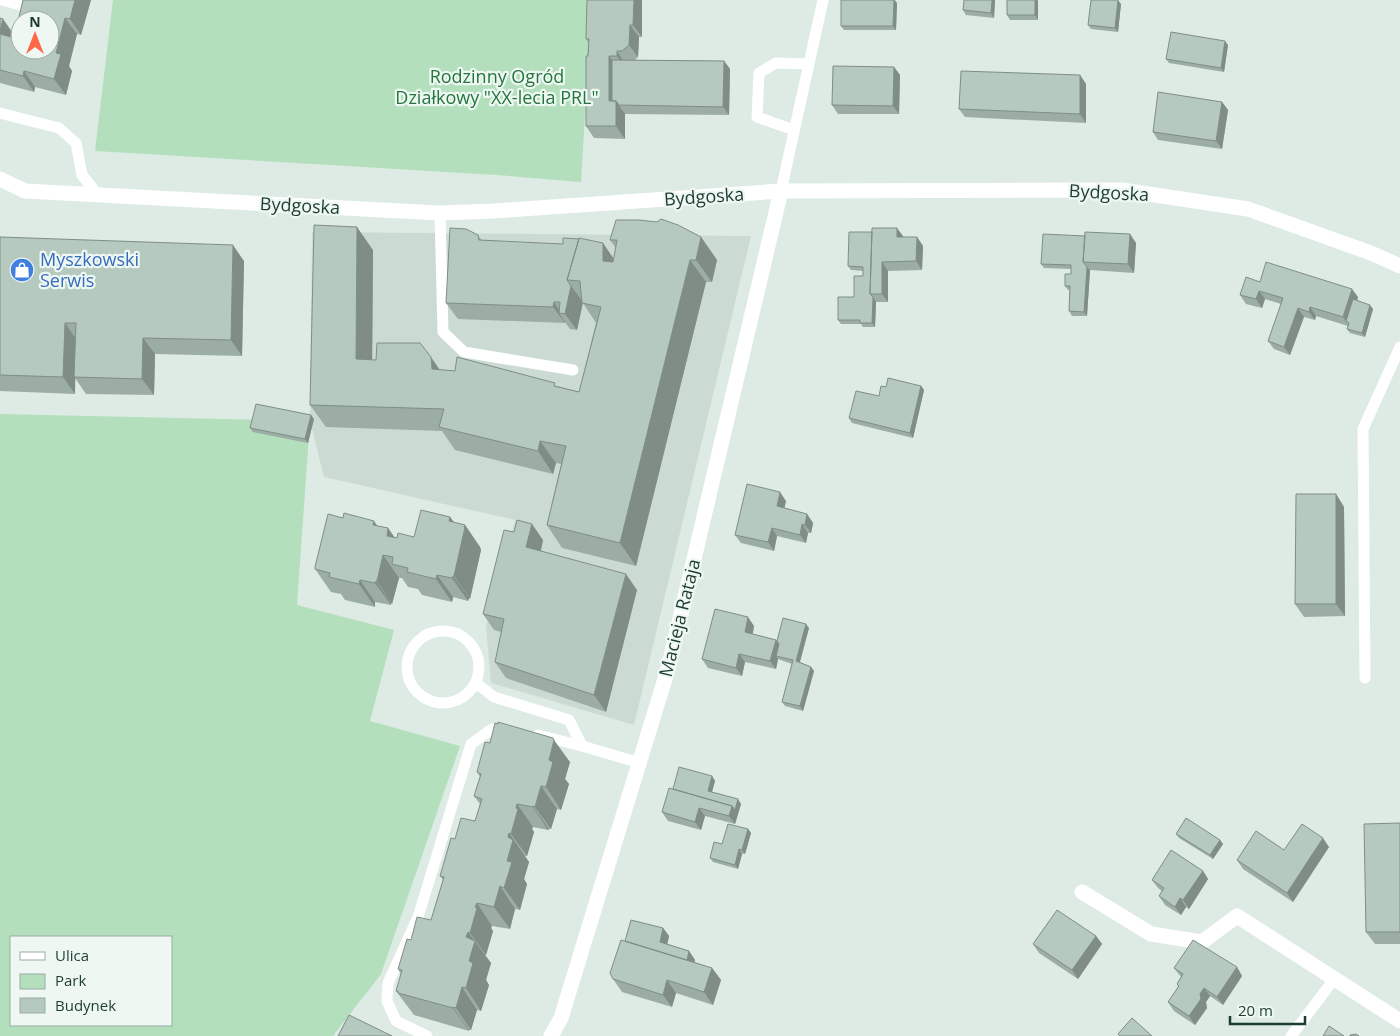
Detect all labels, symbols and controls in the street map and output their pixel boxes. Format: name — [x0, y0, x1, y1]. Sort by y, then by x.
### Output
north arrow — [10, 10, 60, 60]
text: N — [29, 12, 41, 31]
park label: Rodzinny Ogród Działkowy "XX-lecia PRL" — [395, 64, 599, 109]
street label: Bydgoska — [1068, 178, 1150, 206]
street label: Bydgoska — [663, 181, 745, 211]
street label: Bydgoska — [259, 191, 341, 219]
place label: Myszkowski Serwis — [40, 247, 139, 292]
shop icon: Myszkowski Serwis — [9, 257, 35, 283]
street label: Macieja Rataja — [653, 556, 705, 679]
legend — [10, 936, 172, 1026]
text: Ulica — [55, 945, 89, 965]
text: Park — [55, 970, 86, 990]
scale bar — [1230, 994, 1305, 1026]
text: Budynek — [55, 995, 116, 1015]
text: 20 m — [1238, 1000, 1273, 1020]

